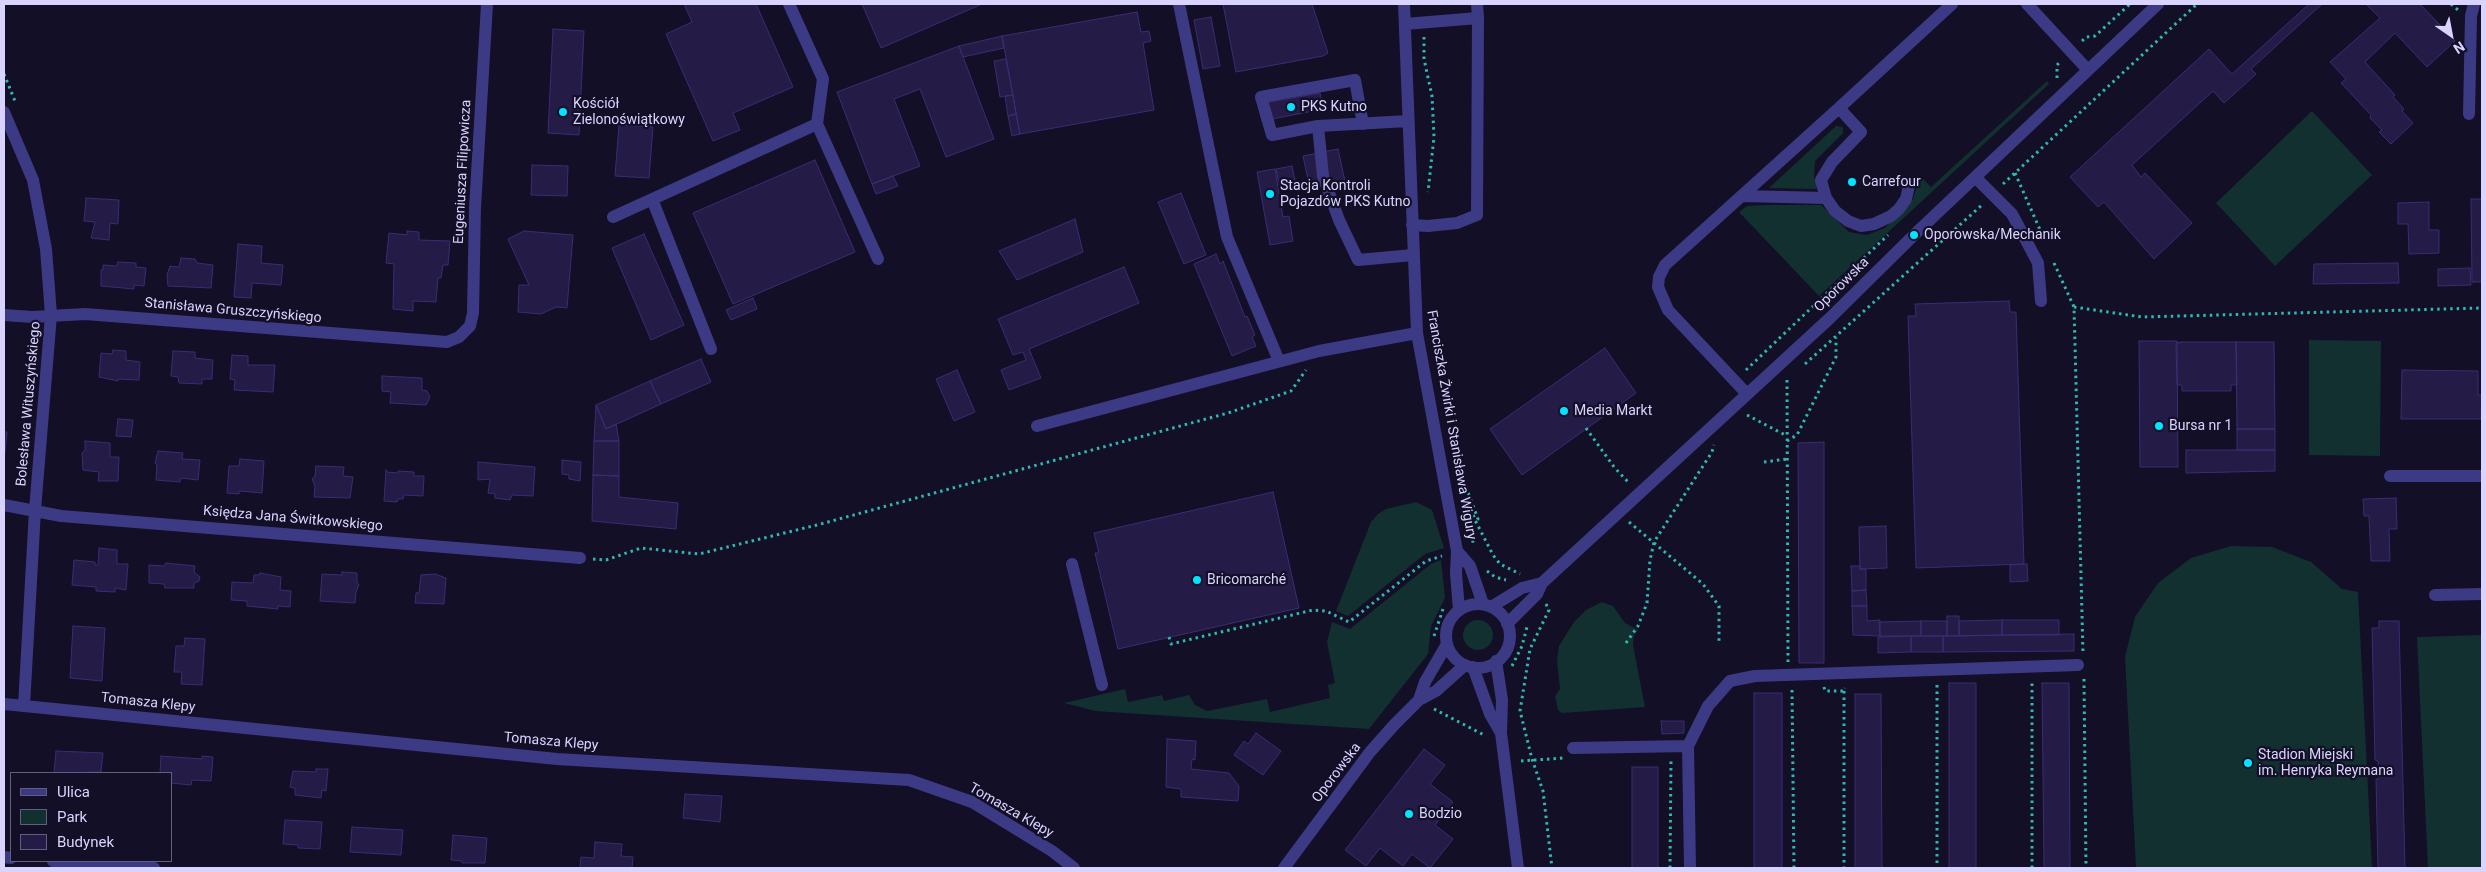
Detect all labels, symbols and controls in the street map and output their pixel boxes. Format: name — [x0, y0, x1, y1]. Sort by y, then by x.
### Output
north arrow — [2426, 10, 2476, 60]
text: N — [2451, 38, 2468, 57]
place label: Kościół Zielonoświątkowy — [573, 96, 685, 128]
street label: Eugeniusza Filipowicza — [451, 99, 475, 245]
place label: PKS Kutno — [1301, 99, 1367, 115]
marker: PKS Kutno — [1285, 101, 1297, 113]
marker: Kościół Zielonoświątkowy — [557, 106, 569, 118]
place label: Carrefour — [1862, 174, 1921, 190]
marker: Carrefour — [1846, 176, 1858, 188]
place label: Stacja Kontroli Pojazdów PKS Kutno — [1280, 178, 1410, 210]
marker: Stacja Kontroli Pojazdów PKS Kutno — [1264, 188, 1276, 200]
place label: Oporowska/Mechanik — [1924, 227, 2061, 243]
marker: Oporowska/Mechanik — [1908, 229, 1920, 241]
street label: Oporowska — [1811, 254, 1873, 316]
street label: Stanisława Gruszczyńskiego — [144, 295, 322, 327]
street label: Franciszka Żwirki i Stanisława Wigury — [1423, 309, 1479, 541]
street label: Bolesława Wituszyńskiego — [13, 321, 45, 487]
place label: Media Markt — [1574, 403, 1652, 419]
marker: Media Markt — [1558, 405, 1570, 417]
place label: Bursa nr 1 — [2169, 418, 2232, 434]
marker: Bursa nr 1 — [2153, 420, 2165, 432]
street label: Księdza Jana Świtkowskiego — [202, 503, 384, 535]
place label: Bricomarché — [1207, 572, 1286, 588]
marker: Bricomarché — [1191, 574, 1203, 586]
street label: Tomasza Klepy — [100, 690, 196, 716]
street label: Tomasza Klepy — [503, 729, 599, 755]
street label: Oporowska — [1309, 740, 1365, 806]
place label: Stadion Miejski im. Henryka Reymana — [2258, 747, 2393, 780]
marker: Stadion Miejski im. Henryka Reymana — [2242, 757, 2254, 769]
legend — [10, 772, 172, 862]
street label: Tomasza Klepy — [966, 780, 1056, 842]
text: Ulica — [57, 783, 90, 801]
place label: Bodzio — [1419, 806, 1462, 822]
text: Park — [57, 808, 87, 826]
marker: Bodzio — [1403, 808, 1415, 820]
text: Budynek — [57, 833, 114, 851]

